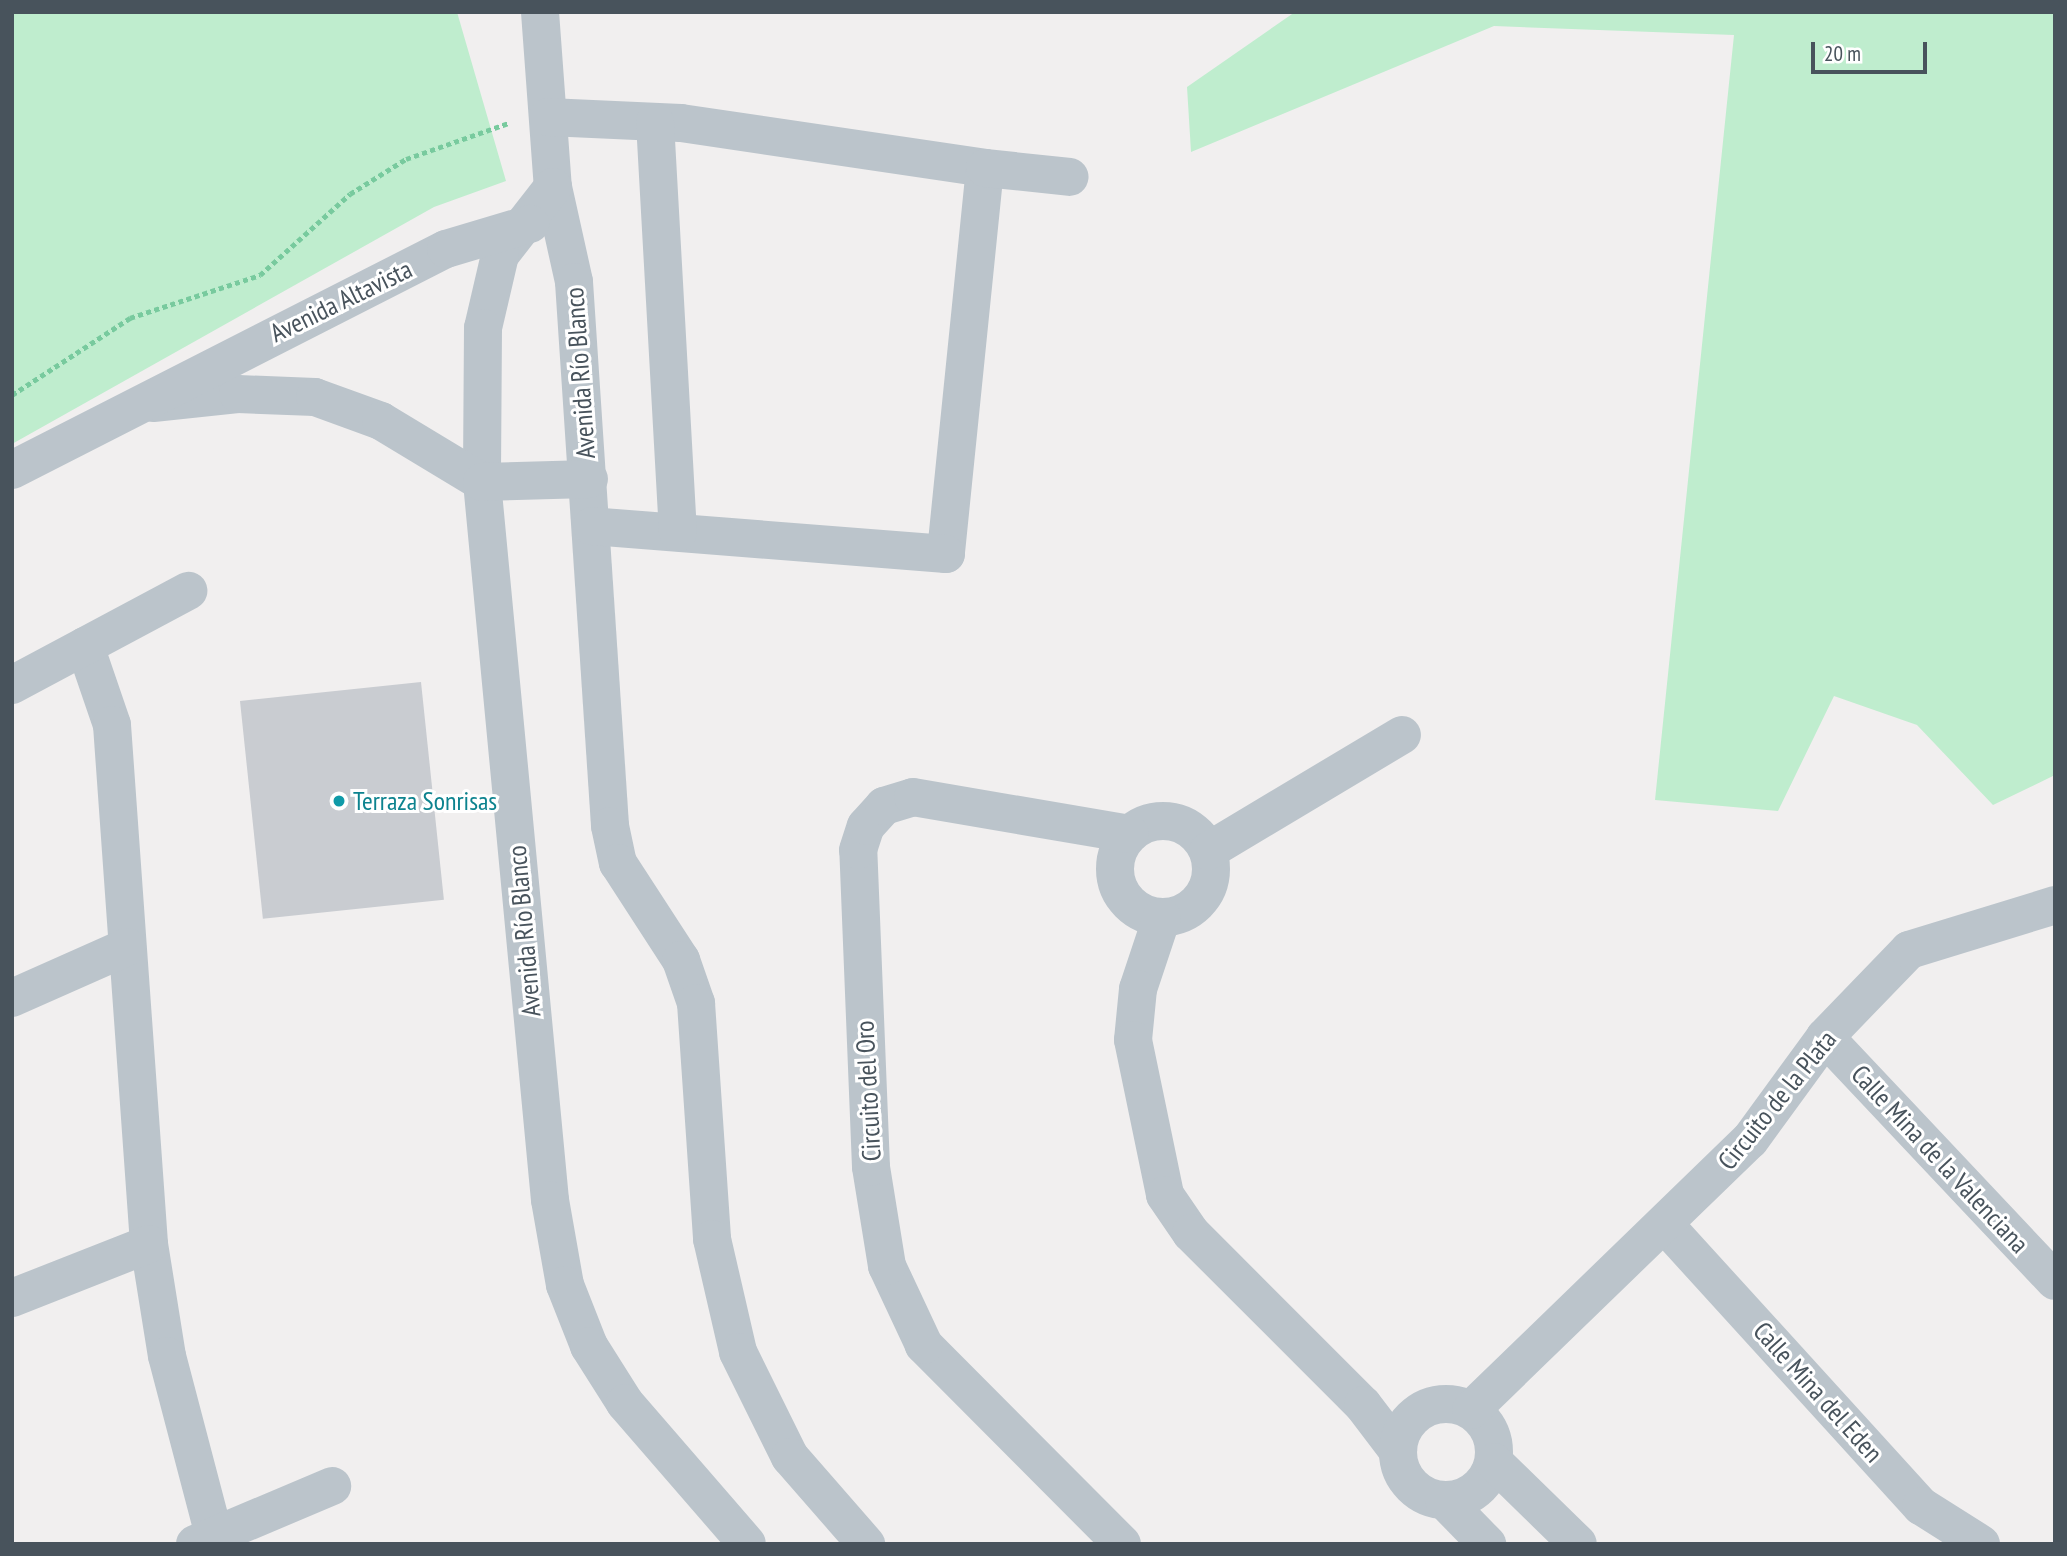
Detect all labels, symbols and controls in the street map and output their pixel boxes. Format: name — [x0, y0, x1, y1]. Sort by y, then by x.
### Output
scale bar — [1815, 28, 1930, 72]
text: 20 m — [1824, 40, 1861, 67]
street label: Avenida Altavista — [265, 253, 417, 349]
street label: Avenida Río Blanco — [558, 286, 602, 460]
place label: Terraza Sonrisas — [353, 785, 497, 817]
marker: Terraza Sonrisas — [331, 793, 347, 809]
street label: Avenida Río Blanco — [501, 844, 547, 1018]
street label: Circuito del Oro — [849, 1020, 887, 1162]
street label: Circuito de la Plata — [1711, 1024, 1843, 1176]
street label: Calle Mina de la Valenciana — [1845, 1058, 2035, 1260]
street label: Calle Mina del Eden — [1747, 1315, 1889, 1469]

